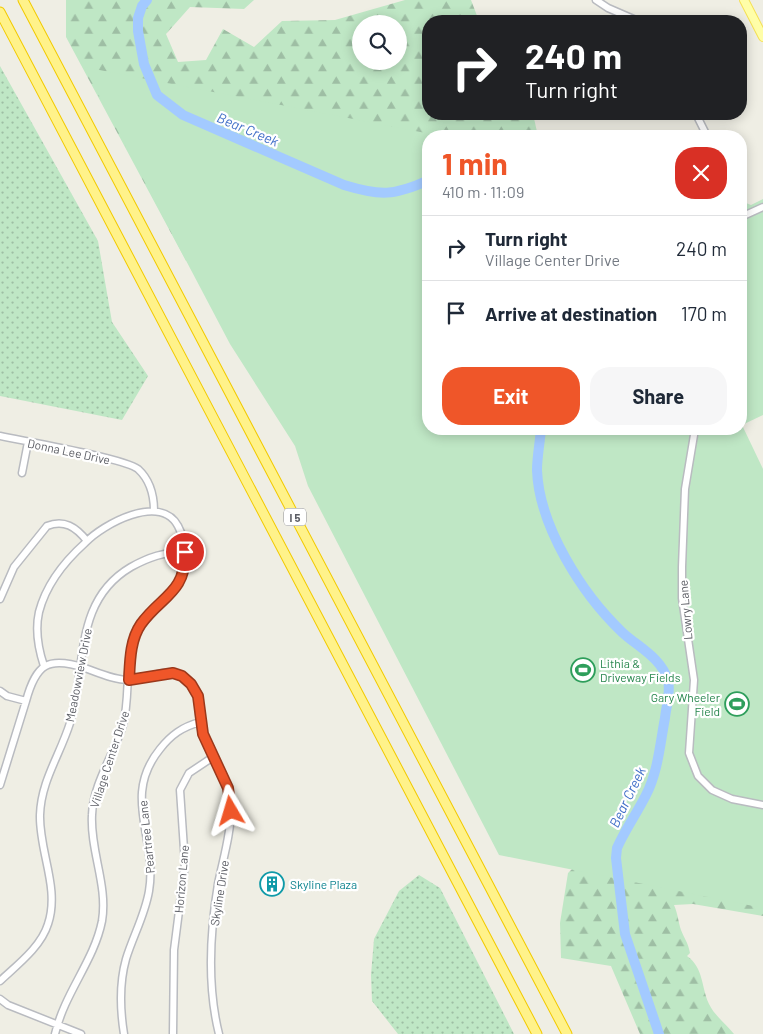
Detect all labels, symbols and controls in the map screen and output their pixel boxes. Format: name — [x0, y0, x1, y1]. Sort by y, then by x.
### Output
map controls — [352, 15, 407, 70]
button: search — [352, 15, 407, 70]
text: 240 m — [525, 34, 622, 76]
icon: right — [442, 35, 507, 100]
text: Turn right — [525, 76, 618, 102]
water label: Bear Creek — [215, 108, 282, 150]
text: 1 min — [442, 145, 508, 181]
button: close — [675, 147, 727, 199]
text: 410 m · 11:09 — [442, 182, 524, 201]
text: Turn right — [485, 227, 567, 250]
icon: right — [442, 234, 470, 262]
text: 240 m — [676, 237, 727, 260]
text: Village Center Drive — [485, 250, 620, 269]
icon: arrive — [442, 299, 470, 327]
text: Arrive at destination — [485, 302, 657, 325]
text: 170 m — [681, 302, 727, 325]
button: Exit — [442, 367, 580, 425]
button: Share — [590, 367, 727, 425]
street label: Donna Lee Drive — [26, 435, 112, 467]
road number: I 5 — [284, 508, 306, 526]
pin — [164, 531, 206, 573]
icon: arrive — [171, 538, 199, 566]
street label: Lowry Lane — [675, 579, 695, 641]
street label: Meadowview Drive — [62, 627, 94, 723]
place label: Lithia & Driveway Fields — [600, 656, 681, 684]
sports icon: Lithia & Driveway Fields — [570, 657, 596, 683]
place label: Gary Wheeler Field — [651, 690, 721, 718]
sports icon: Gary Wheeler Field — [724, 691, 750, 717]
street label: Village Center Drive — [87, 709, 131, 809]
water label: Bear Creek — [605, 764, 649, 830]
position arrow — [204, 784, 256, 836]
street label: Peartree Lane — [135, 800, 157, 874]
street label: Horizon Lane — [171, 844, 191, 914]
street label: Skyline Drive — [207, 859, 231, 927]
building icon: Skyline Plaza — [259, 871, 285, 897]
place label: Skyline Plaza — [290, 877, 357, 891]

